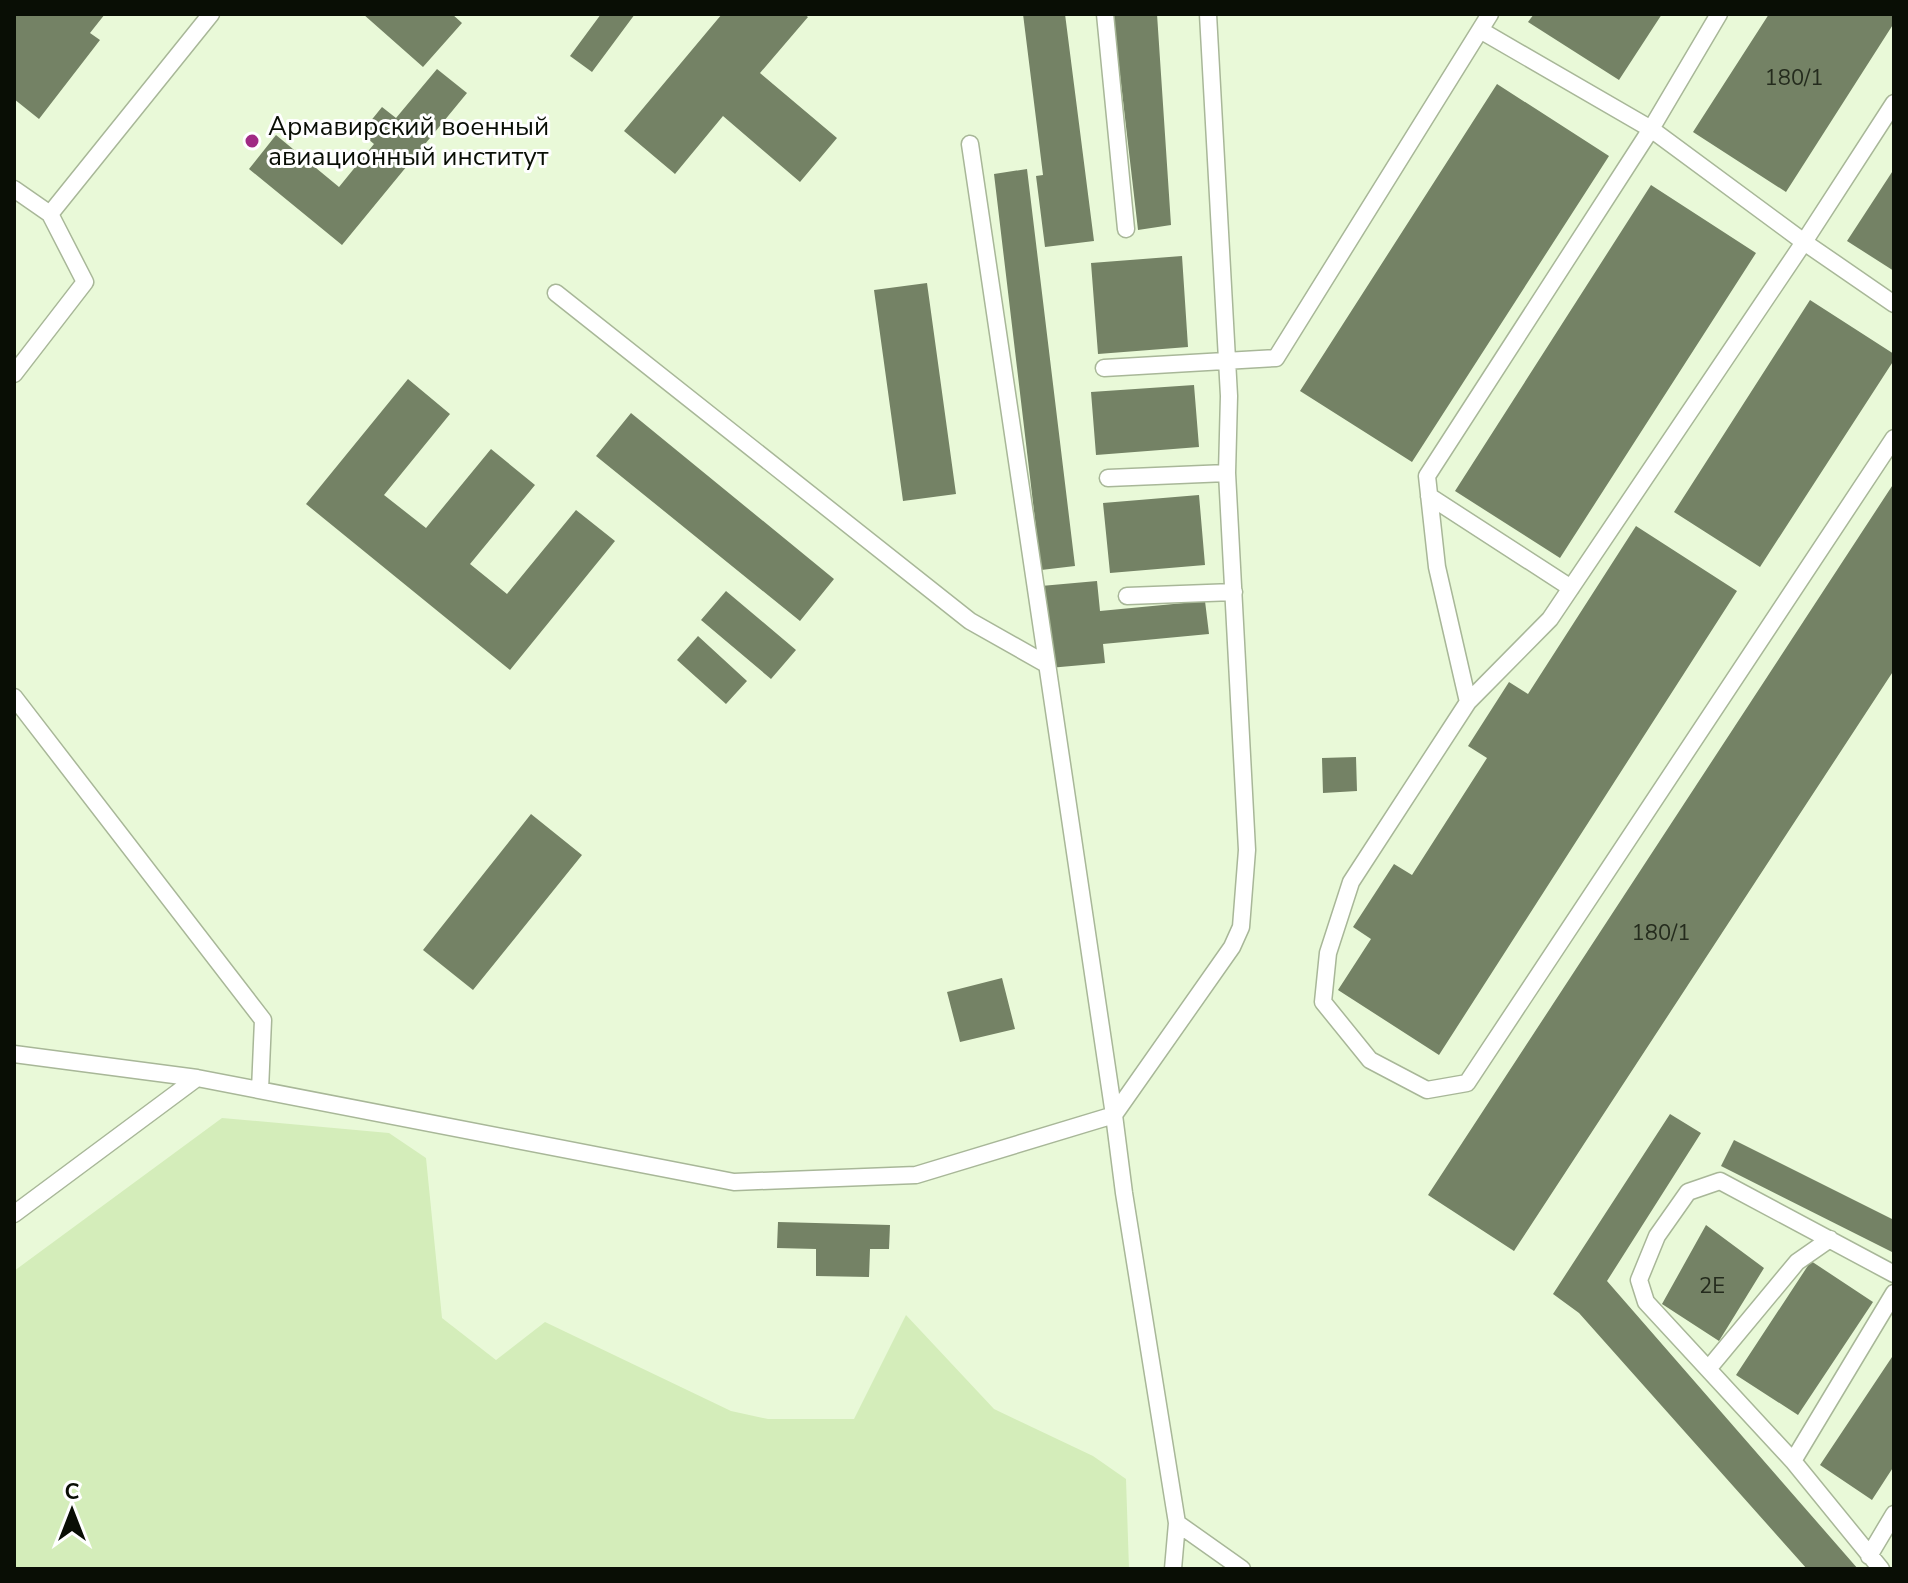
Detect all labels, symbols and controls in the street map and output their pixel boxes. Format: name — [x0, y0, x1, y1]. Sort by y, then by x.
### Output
house number: 180/1 — [1764, 63, 1824, 93]
place label: Армавирский военный авиационный институт — [268, 109, 549, 174]
marker: Армавирский военный авиационный институт — [243, 132, 261, 150]
house number: 180/1 — [1631, 918, 1691, 948]
house number: 2Е — [1699, 1271, 1725, 1301]
north arrow — [32, 1471, 112, 1551]
text: С — [65, 1477, 80, 1507]

